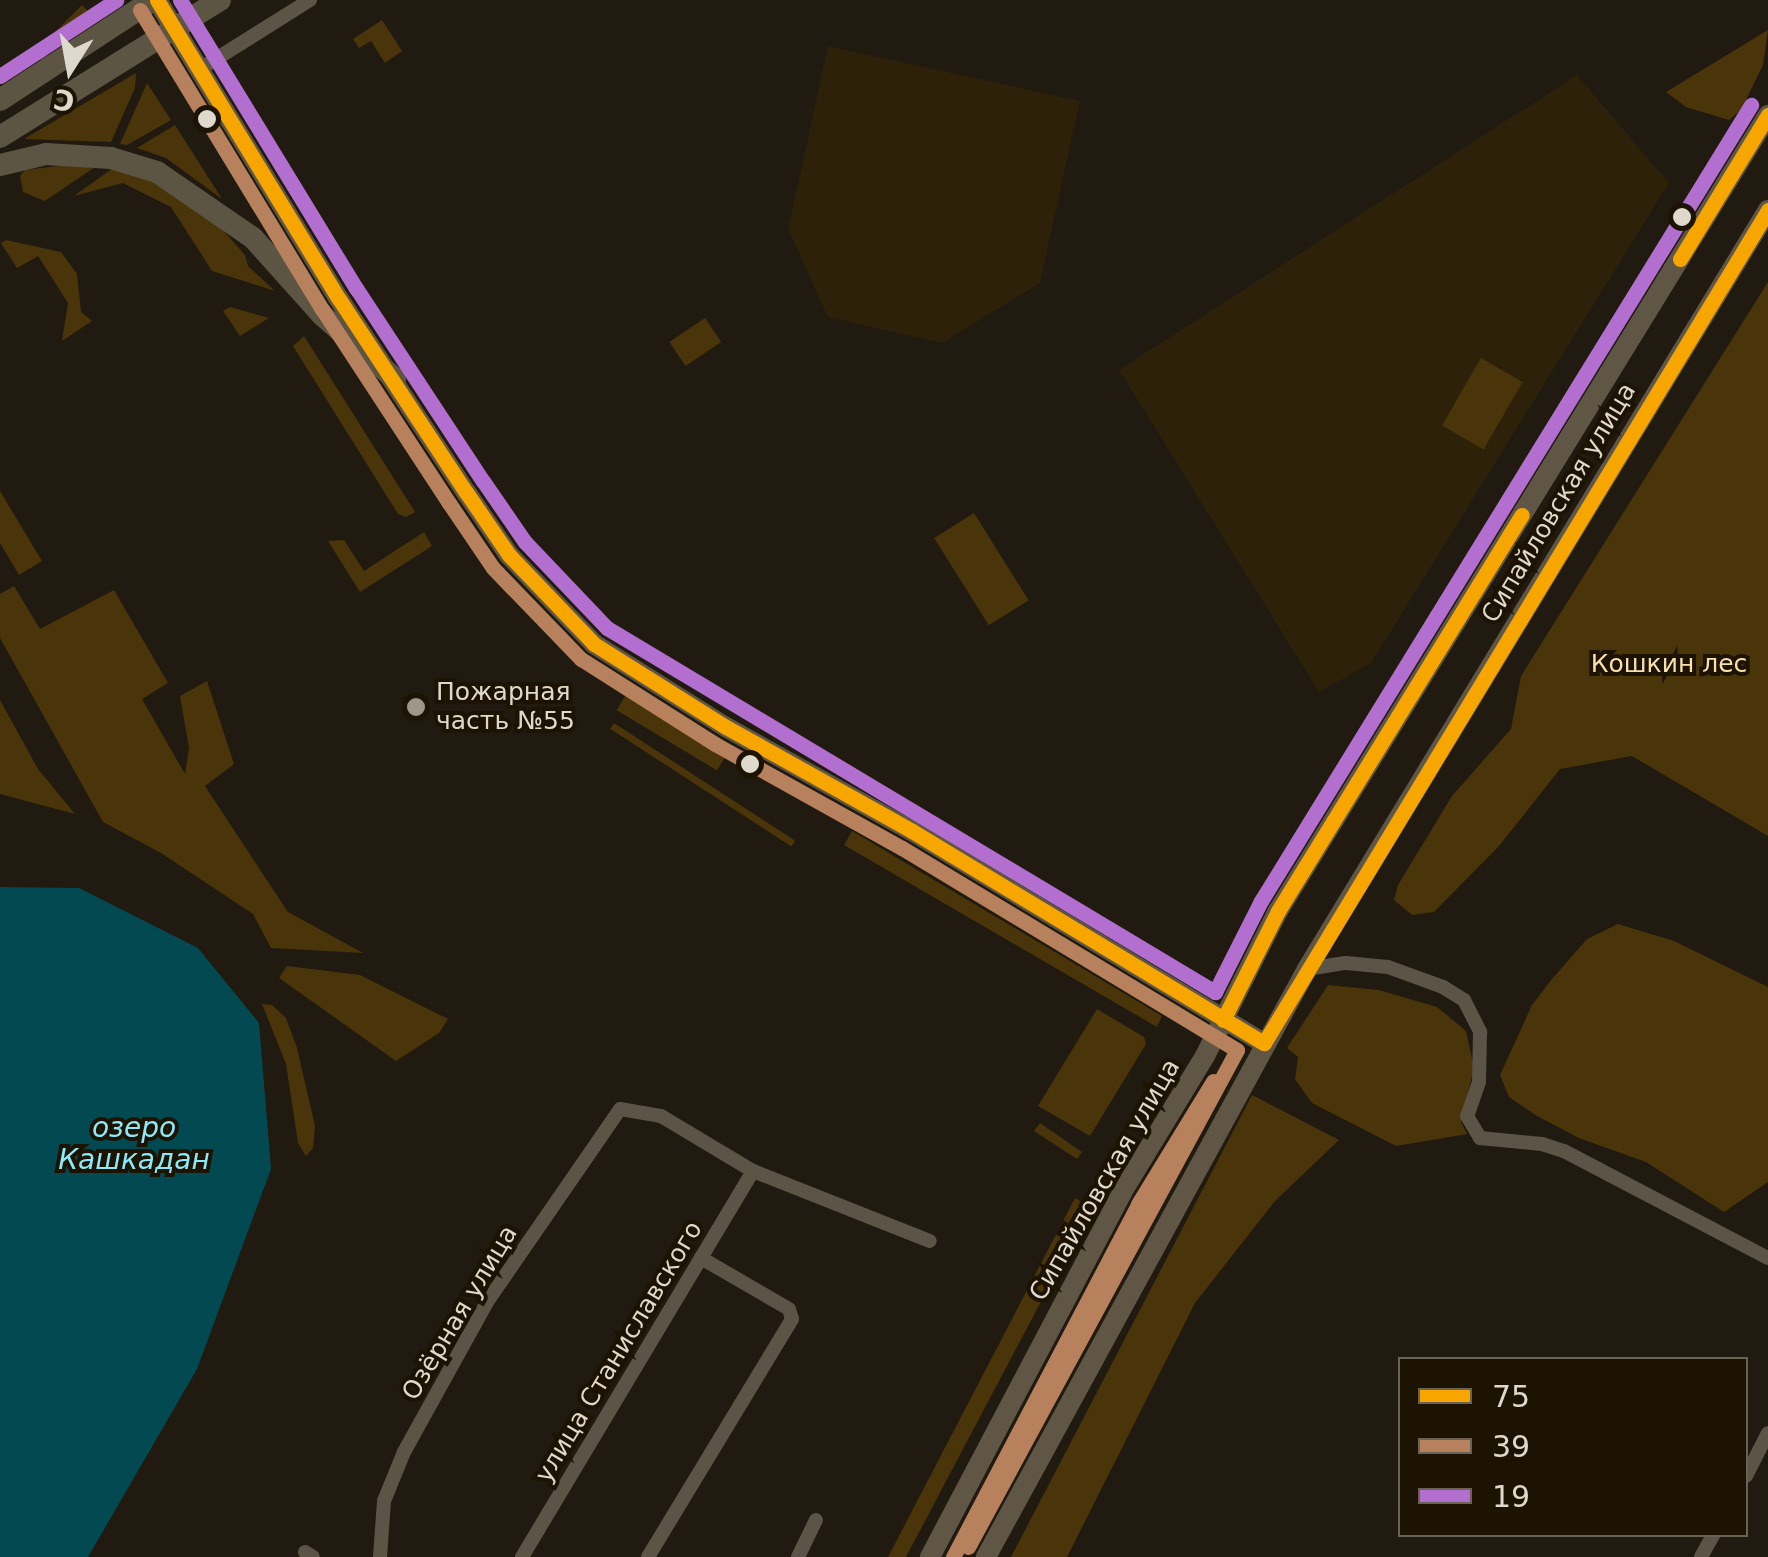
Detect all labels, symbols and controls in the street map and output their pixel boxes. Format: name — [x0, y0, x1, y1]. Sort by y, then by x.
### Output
north arrow — [20, 20, 120, 120]
text: С — [51, 82, 77, 118]
unlabelled marker — [197, 109, 217, 129]
unlabelled marker — [1672, 207, 1692, 227]
street label: Сипайловская улица — [1476, 378, 1642, 628]
park label: Кошкин лес — [1591, 649, 1747, 679]
place label: Пожарная часть №55 — [436, 678, 575, 737]
marker: Пожарная часть №55 — [405, 696, 427, 718]
unlabelled marker — [740, 754, 760, 774]
street label: Сипайловская улица — [1023, 1054, 1187, 1306]
water label: озеро Кашкадан — [58, 1111, 210, 1177]
street label: улица Станиславского — [529, 1216, 709, 1488]
street label: Озёрная улица — [396, 1220, 524, 1406]
legend — [1398, 1357, 1748, 1537]
text: 75 — [1492, 1379, 1530, 1414]
text: 39 — [1492, 1429, 1530, 1464]
text: 19 — [1492, 1479, 1530, 1514]

